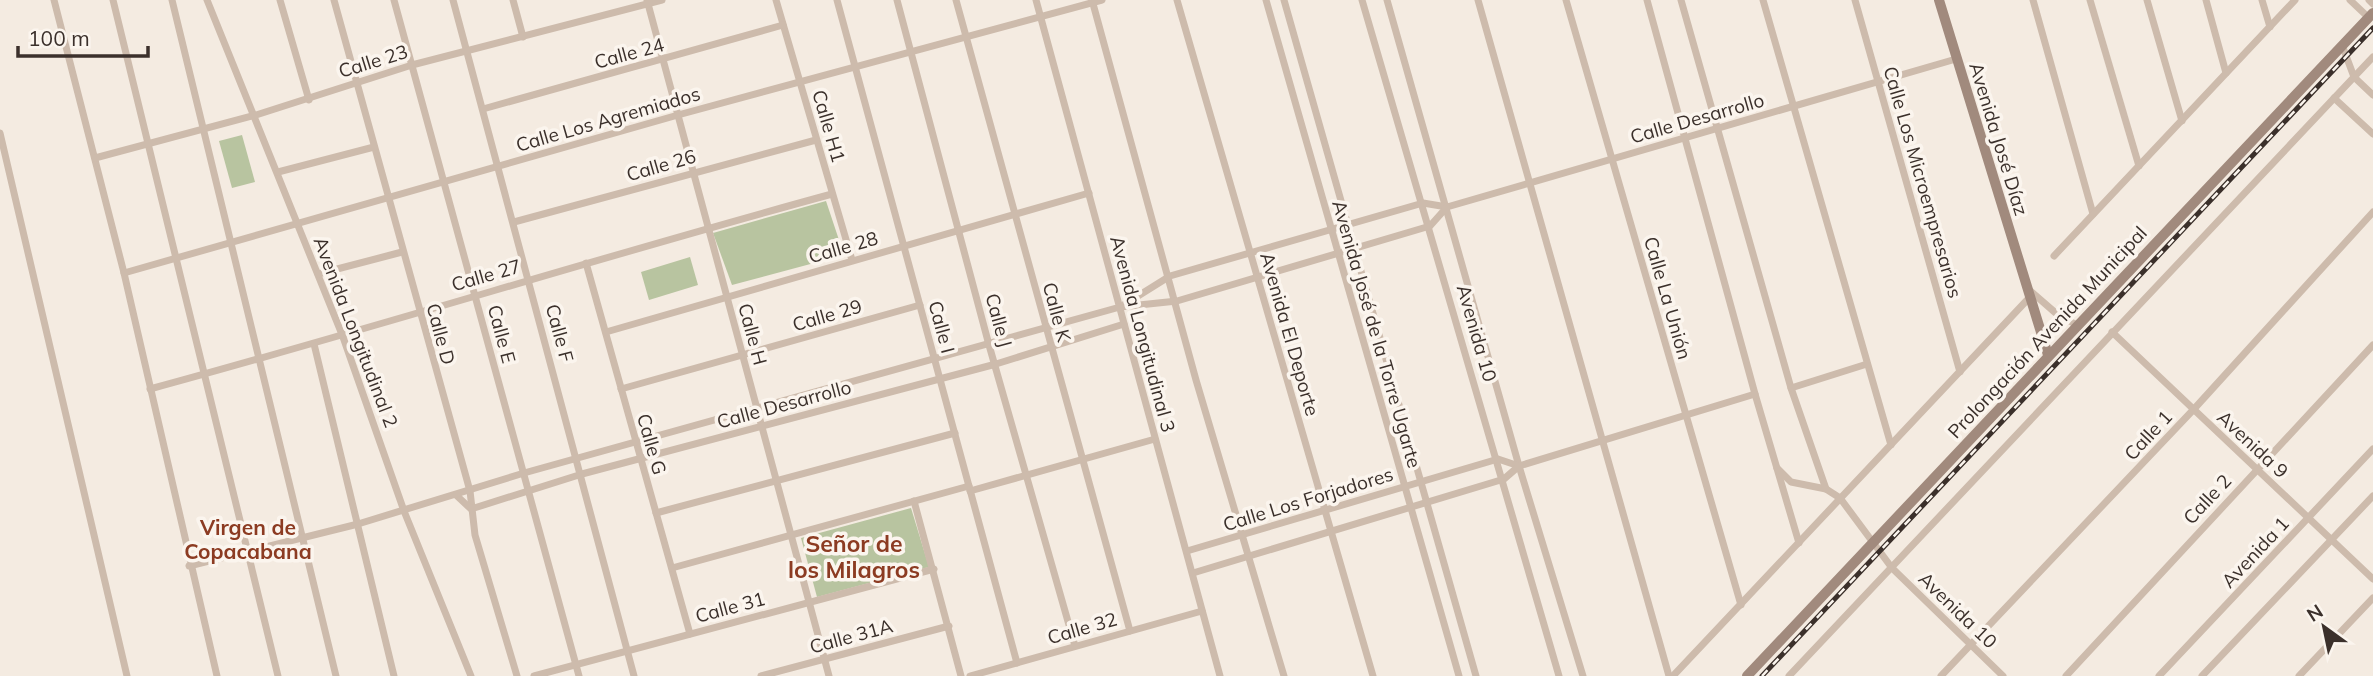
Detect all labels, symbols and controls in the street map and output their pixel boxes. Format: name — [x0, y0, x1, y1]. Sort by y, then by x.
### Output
scale bar — [18, 14, 147, 58]
text: 100 m — [28, 25, 90, 51]
street label: Calle 24 — [591, 32, 667, 74]
street label: Calle 23 — [335, 39, 411, 83]
street label: Avenida José Díaz — [1964, 59, 2034, 219]
street label: Calle Los Microempresarios — [1878, 63, 1968, 301]
street label: Calle Los Agremiados — [513, 81, 703, 157]
street label: Calle H1 — [807, 87, 851, 165]
street label: Calle Desarrollo — [1627, 87, 1767, 149]
street label: Calle 26 — [623, 144, 699, 186]
street label: Avenida José de la Torre Ugarte — [1327, 197, 1427, 471]
street label: Prolongación Avenida Municipal — [1942, 221, 2152, 443]
street label: Calle 28 — [805, 226, 881, 268]
street label: Avenida Longitudinal 2 — [309, 233, 403, 431]
street label: Avenida Longitudinal 3 — [1105, 233, 1181, 435]
street label: Calle La Unión — [1639, 234, 1697, 362]
street label: Avenida El Deporte — [1255, 250, 1325, 418]
street label: Calle 27 — [448, 254, 524, 296]
street label: Calle K — [1038, 280, 1077, 345]
street label: Avenida 10 — [1452, 282, 1502, 384]
street label: Calle J — [980, 290, 1018, 350]
street label: Calle 29 — [789, 294, 865, 336]
street label: Calle I — [924, 298, 960, 356]
street label: Calle H — [733, 300, 773, 368]
street label: Calle D — [421, 301, 461, 367]
street label: Calle F — [541, 301, 579, 365]
street label: Calle E — [483, 302, 521, 366]
street label: Calle Desarrollo — [714, 375, 854, 433]
street label: Calle 1 — [2119, 405, 2177, 465]
street label: Avenida 9 — [2212, 405, 2294, 483]
street label: Calle G — [632, 411, 672, 477]
street label: Calle Los Forjadores — [1220, 462, 1396, 536]
street label: Calle 2 — [2178, 469, 2236, 529]
street label: Avenida 1 — [2216, 511, 2294, 593]
district label: Virgen de Copacabana — [184, 514, 312, 564]
district label: Señor de los Milagros — [788, 529, 920, 584]
street label: Avenida 10 — [1914, 567, 2002, 653]
street label: Calle 31 — [692, 586, 768, 628]
north arrow — [2289, 592, 2359, 662]
text: N — [2302, 599, 2327, 627]
street label: Calle 32 — [1044, 607, 1120, 649]
street label: Calle 31A — [807, 613, 895, 659]

